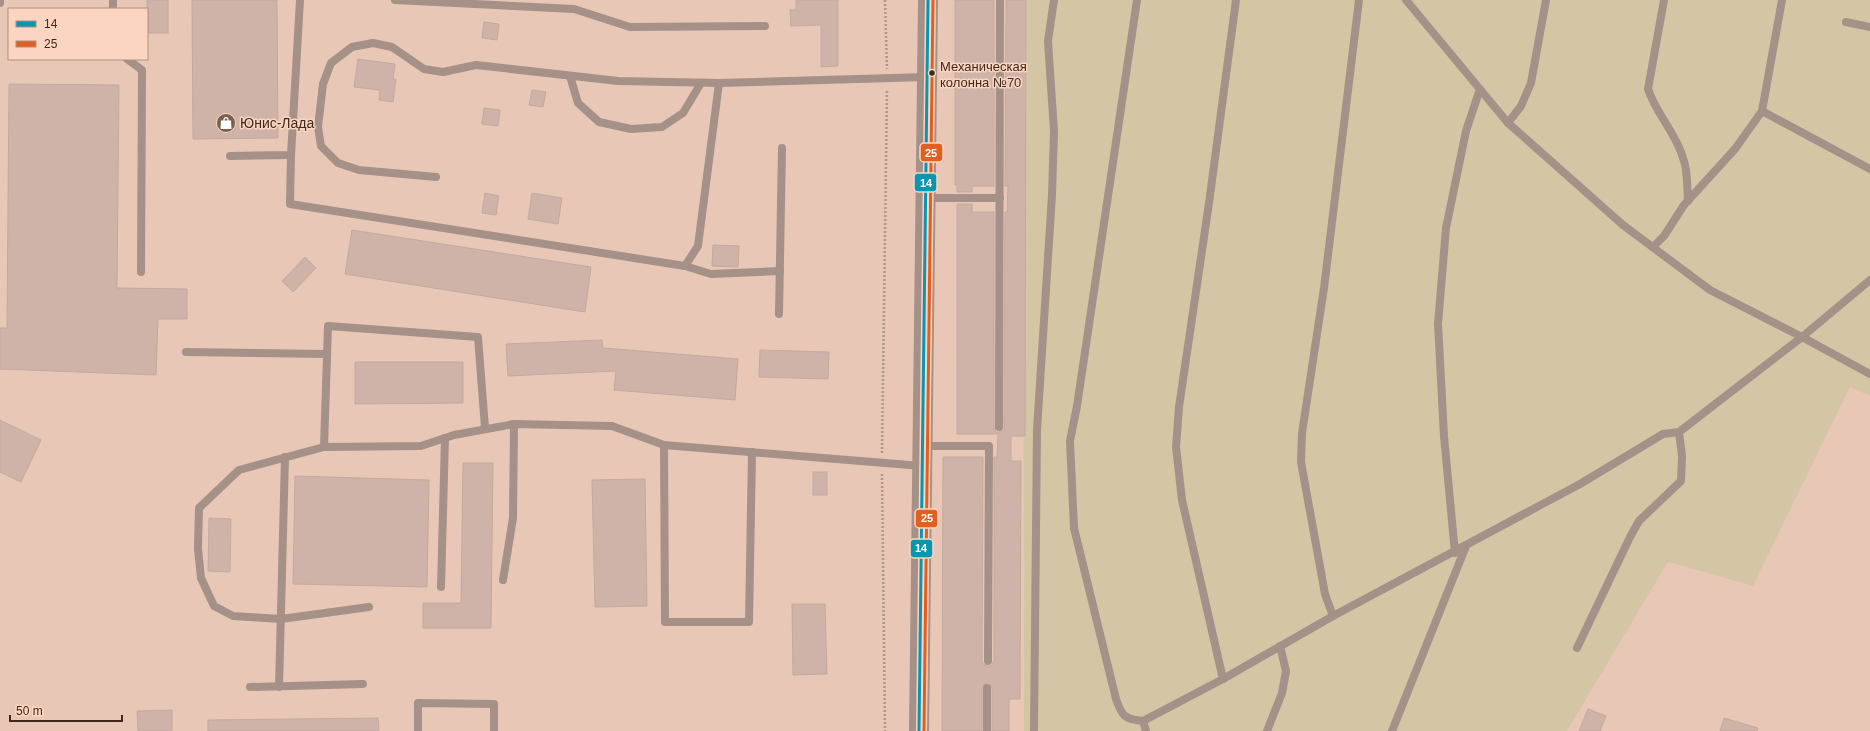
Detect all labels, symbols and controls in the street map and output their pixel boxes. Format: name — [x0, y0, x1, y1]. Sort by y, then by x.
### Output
legend — [8, 8, 148, 60]
text: 14 — [44, 17, 58, 31]
text: 25 — [44, 37, 58, 51]
place label: Механическая колонна №70 — [940, 59, 1027, 90]
marker: Механическая колонна №70 — [927, 68, 937, 78]
shop icon: Юнис-Лада — [215, 112, 237, 134]
place label: Юнис-Лада — [240, 115, 315, 131]
line badge: 25 — [920, 143, 943, 162]
text: 25 — [925, 147, 937, 159]
line badge: 14 — [914, 173, 937, 192]
text: 14 — [920, 177, 933, 189]
line badge: 25 — [915, 509, 938, 528]
text: 25 — [921, 512, 933, 524]
line badge: 14 — [910, 539, 933, 558]
text: 14 — [915, 542, 928, 554]
scale bar — [10, 697, 122, 723]
text: 50 m — [16, 704, 43, 718]

